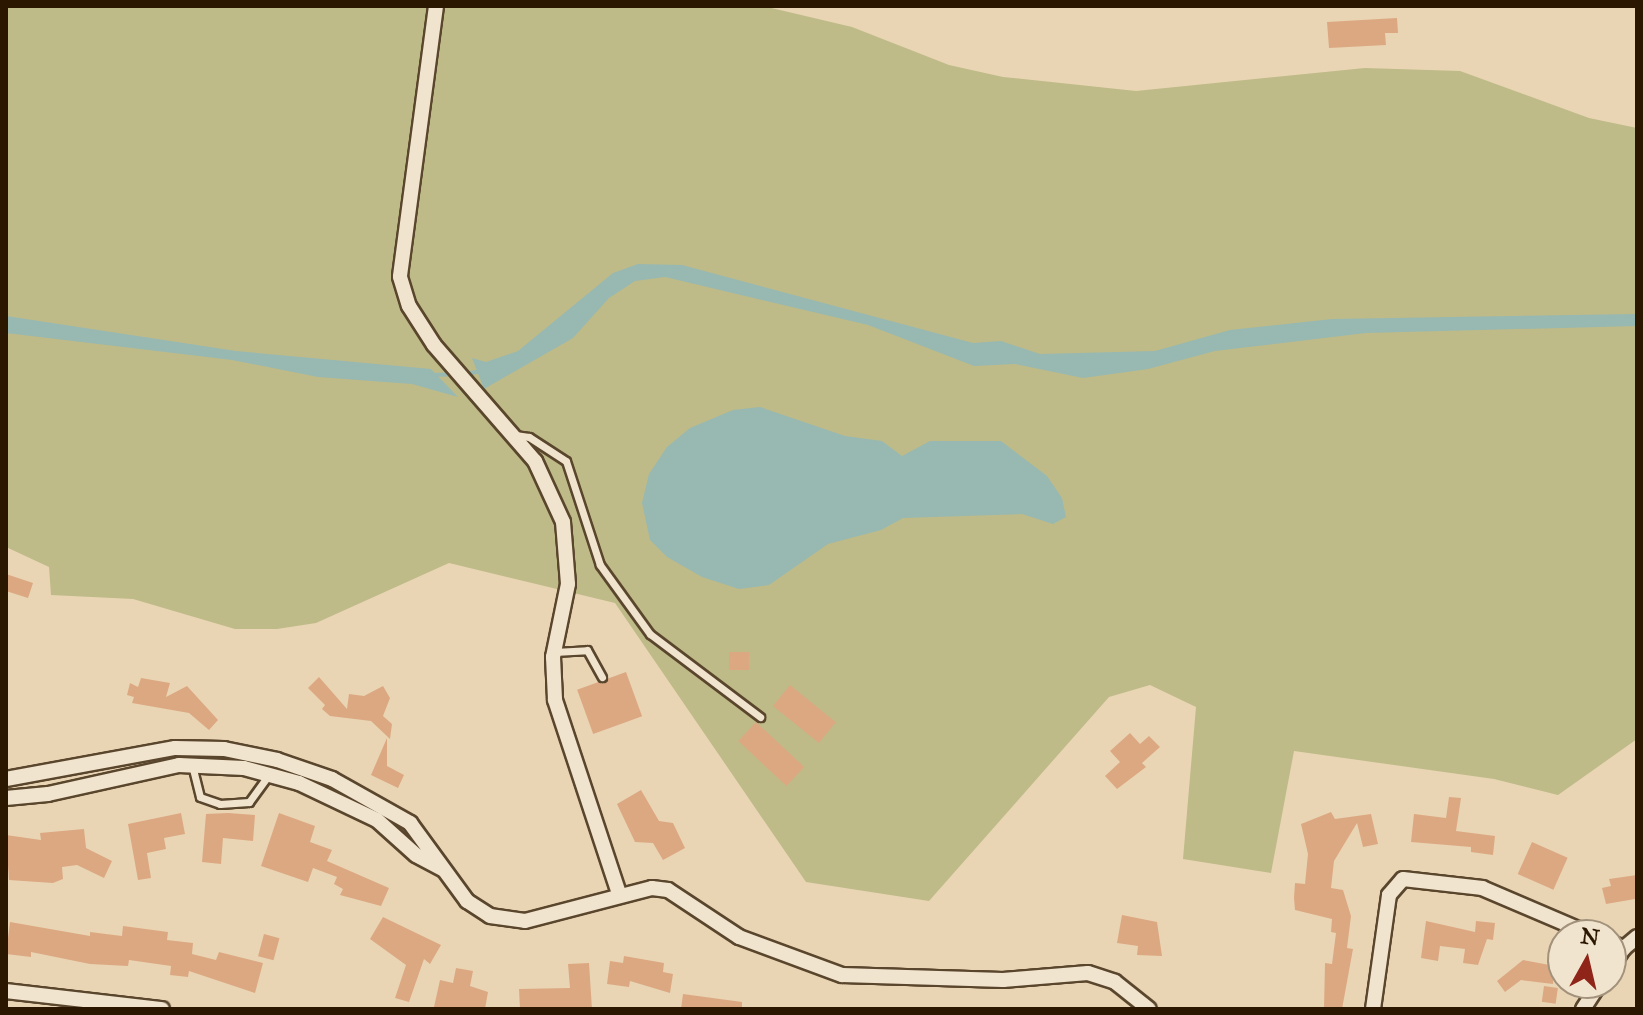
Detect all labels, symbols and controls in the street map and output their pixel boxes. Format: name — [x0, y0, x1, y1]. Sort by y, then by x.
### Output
north arrow — [1547, 919, 1627, 999]
text: N — [1579, 922, 1601, 951]

